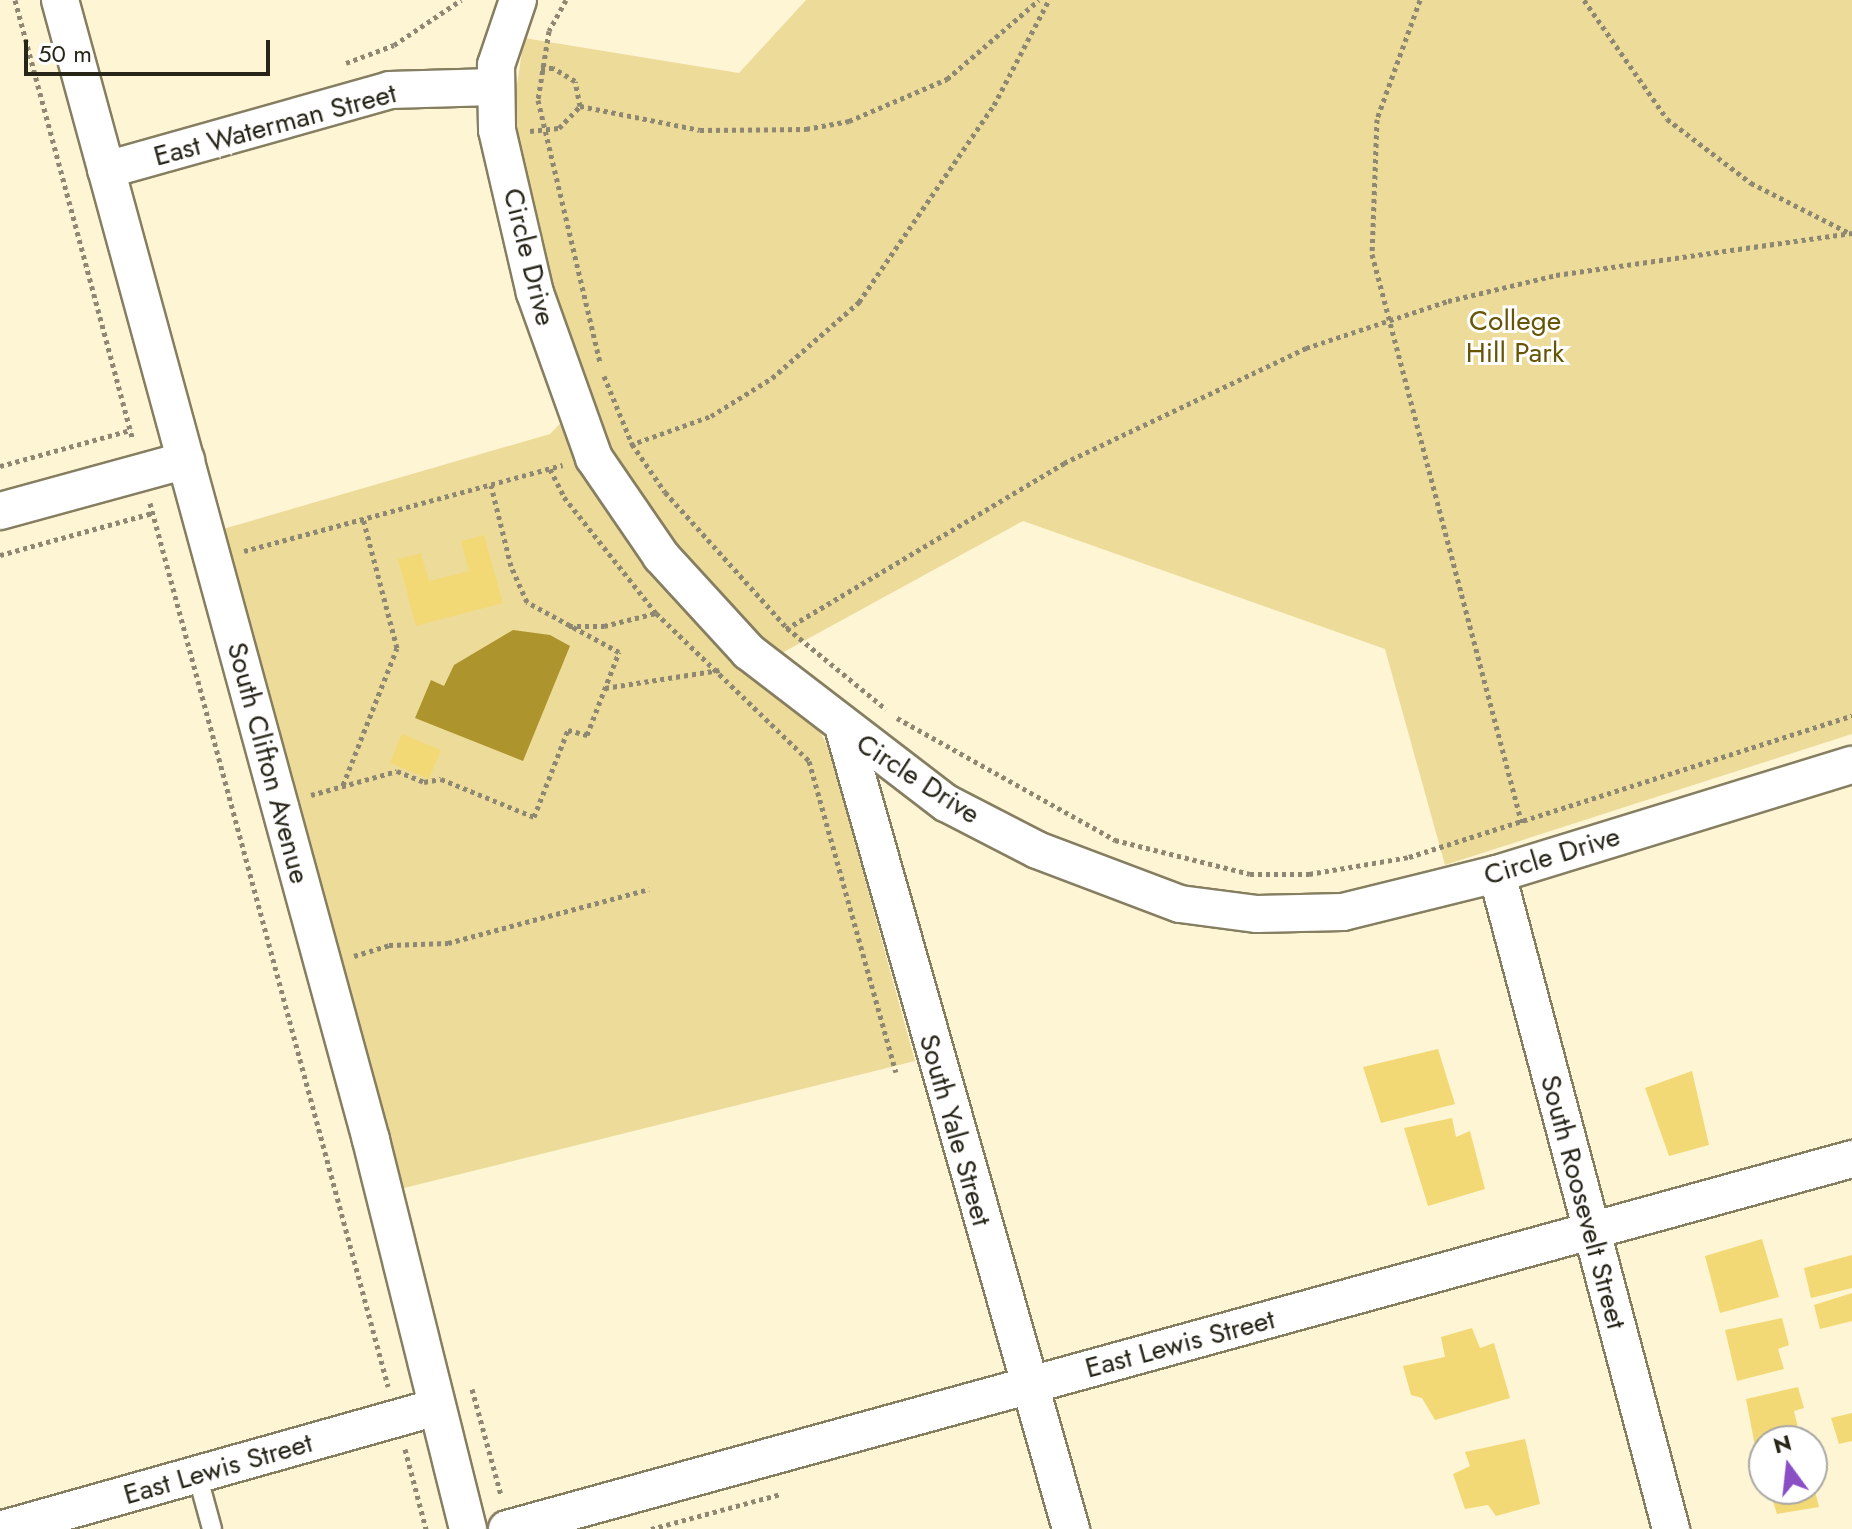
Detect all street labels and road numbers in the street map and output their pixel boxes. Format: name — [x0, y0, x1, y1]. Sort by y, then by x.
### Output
street label: East Waterman Street — [150, 76, 400, 174]
street label: Circle Drive — [496, 185, 562, 329]
street label: South Clifton Avenue — [220, 639, 316, 887]
street label: Circle Drive — [850, 727, 986, 831]
street label: Circle Drive — [1480, 819, 1624, 893]
street label: South Yale Street — [912, 1030, 998, 1230]
street label: South Roosevelt Street — [1533, 1071, 1633, 1333]
street label: East Lewis Street — [1082, 1303, 1278, 1385]
street label: East Lewis Street — [120, 1426, 316, 1512]

